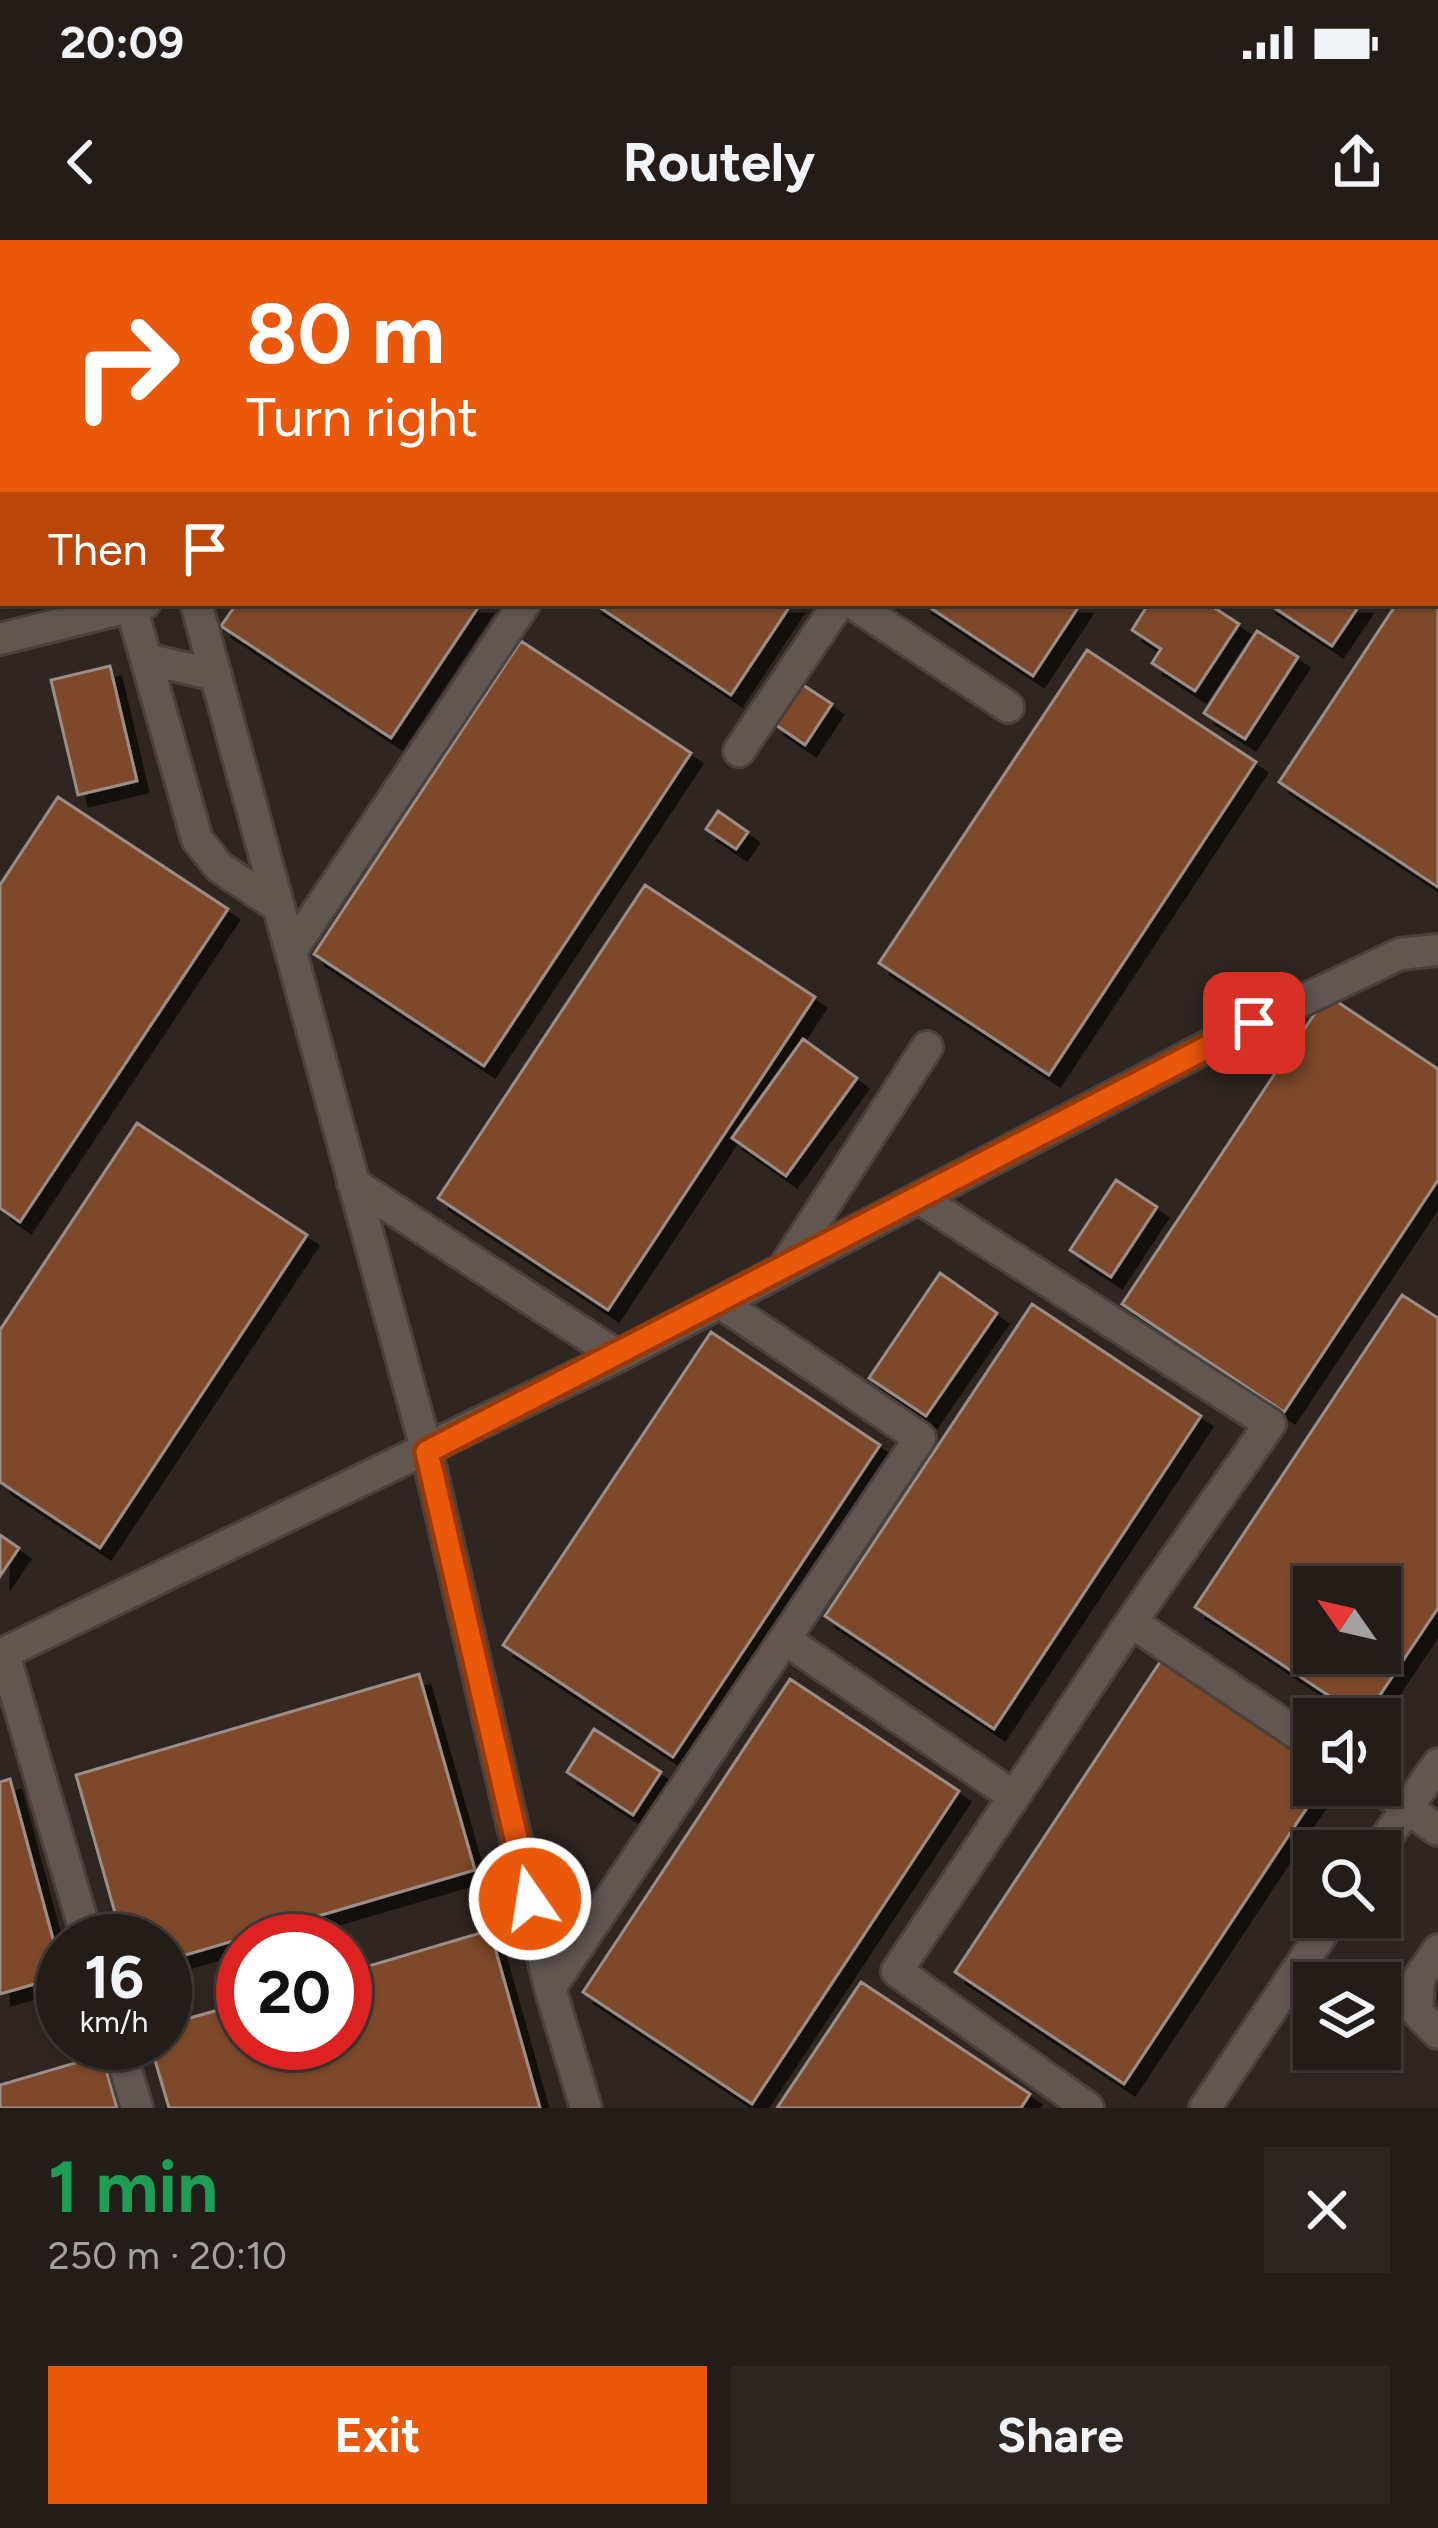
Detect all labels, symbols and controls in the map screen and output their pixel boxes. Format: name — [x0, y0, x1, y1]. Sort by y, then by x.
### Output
text: 20:09 — [60, 15, 184, 69]
icon: back — [48, 129, 114, 195]
icon: share — [1324, 129, 1390, 195]
text: Routely — [623, 130, 815, 195]
text: 80 m — [246, 283, 445, 384]
icon: right — [48, 288, 204, 444]
text: Turn right — [246, 385, 478, 450]
icon: arrive — [172, 516, 238, 582]
text: Then — [48, 522, 148, 576]
pin — [1203, 972, 1305, 1074]
icon: arrive — [1221, 990, 1287, 1056]
north arrow — [1293, 1566, 1401, 1674]
map controls — [1293, 1566, 1401, 2070]
button: sound — [1293, 1698, 1401, 1806]
button: search — [1293, 1830, 1401, 1938]
position arrow — [467, 1836, 593, 1962]
speed limit sign: 20 — [216, 1914, 372, 2070]
text: 16 — [84, 1941, 144, 2013]
button: layers — [1293, 1962, 1401, 2070]
text: km/h — [80, 2003, 148, 2040]
text: 1 min — [48, 2144, 218, 2230]
button: close — [1264, 2147, 1390, 2273]
text: 250 m · 20:10 — [48, 2232, 287, 2279]
button: Exit — [48, 2366, 707, 2504]
button: Share — [731, 2366, 1390, 2504]

